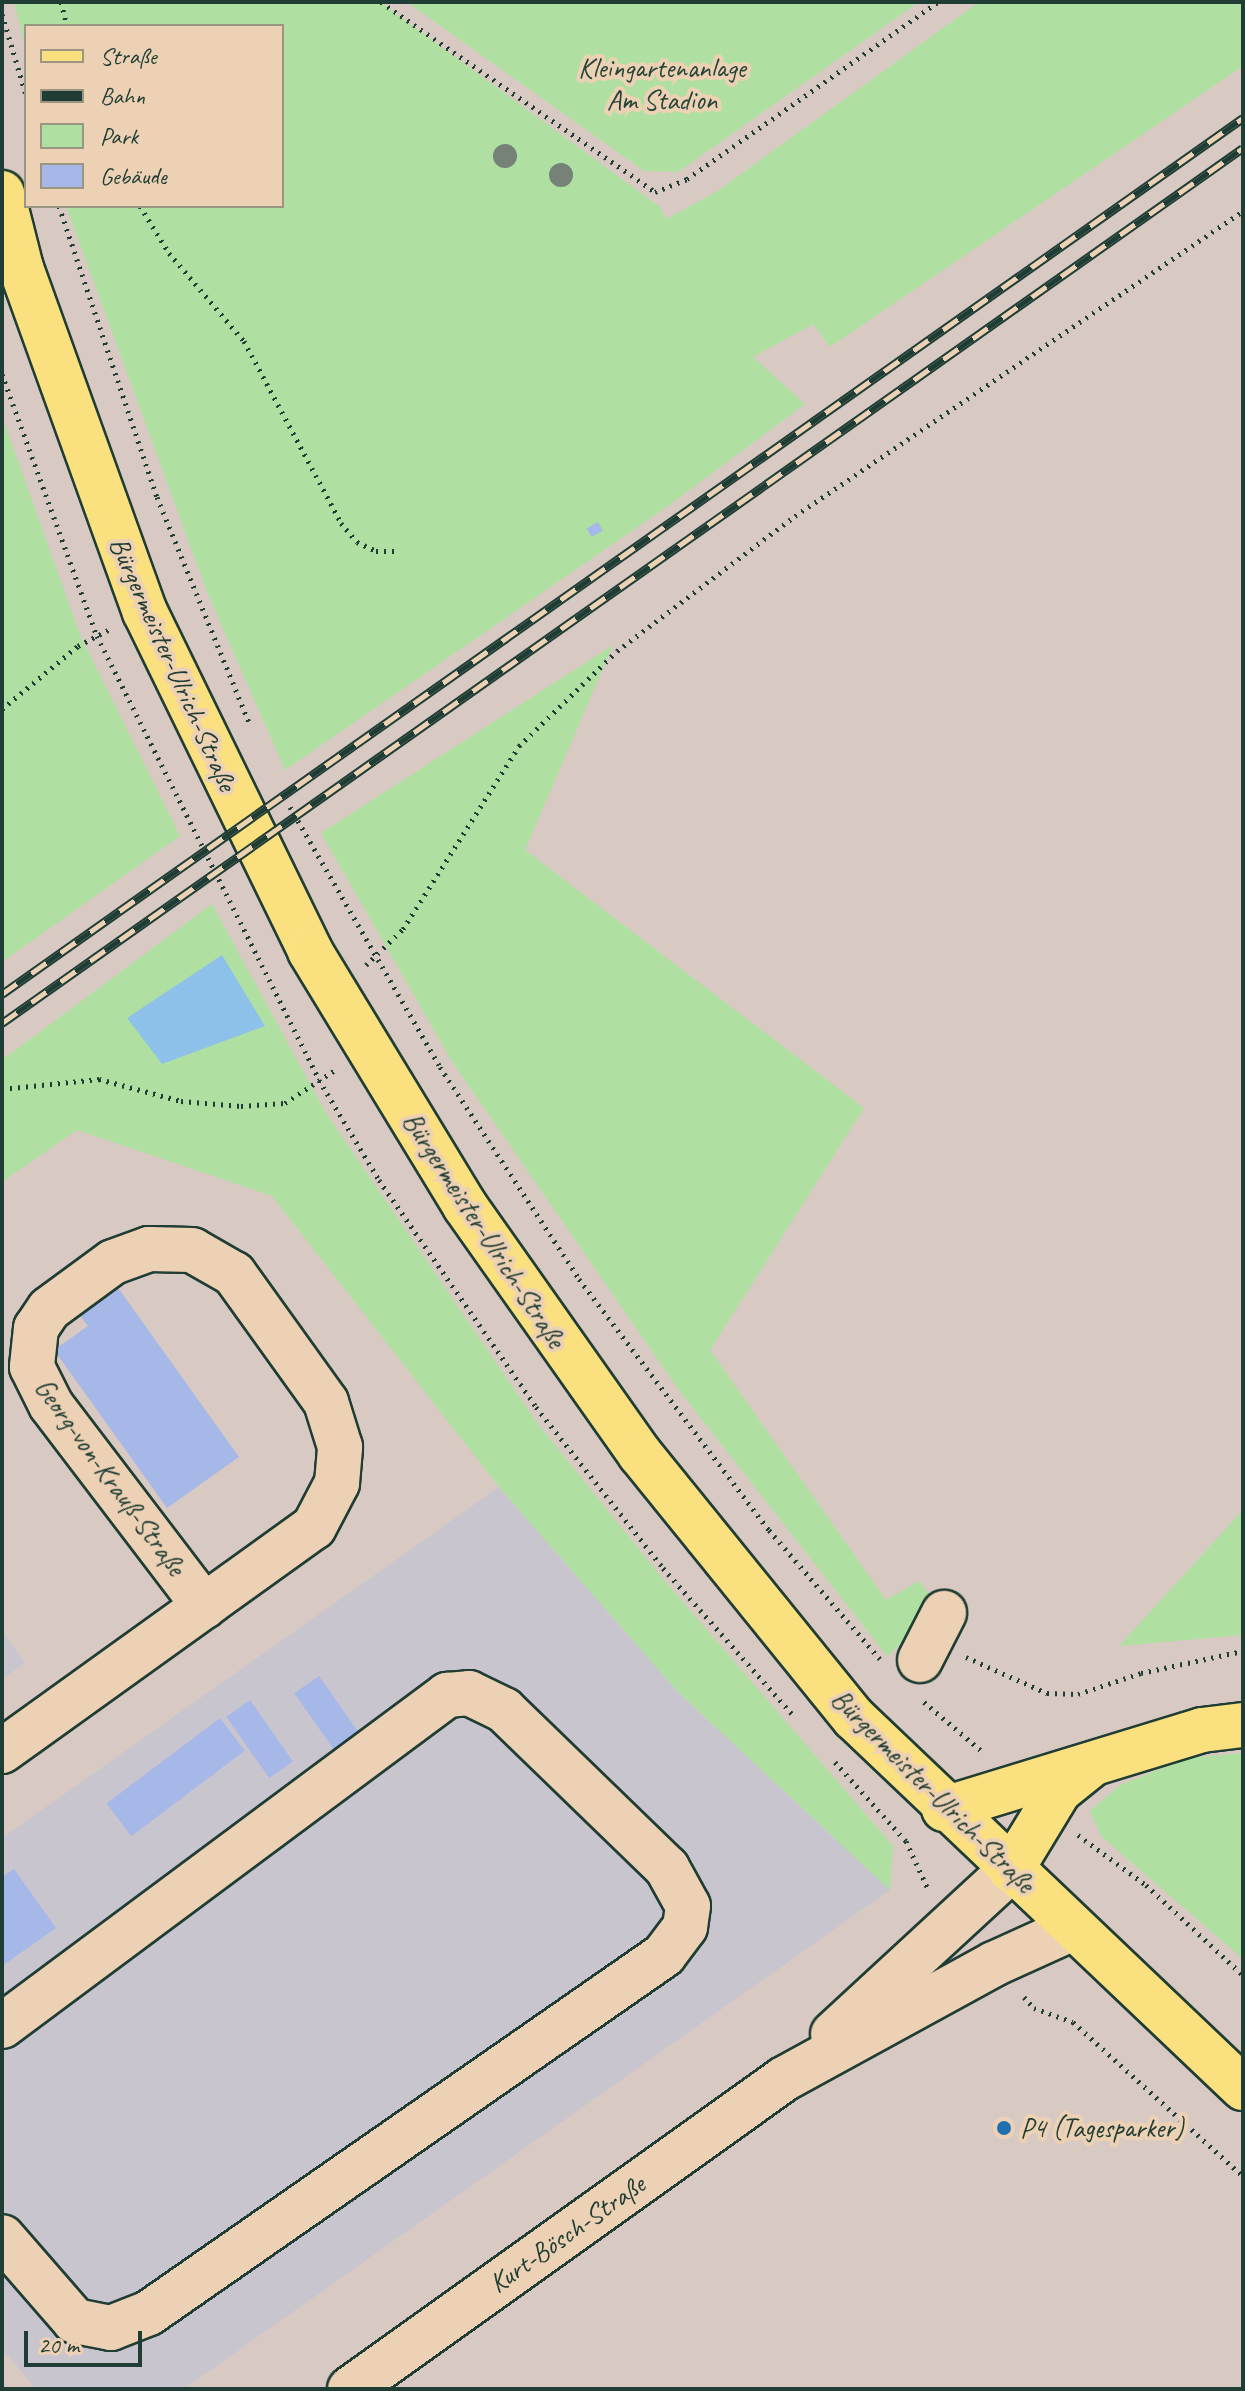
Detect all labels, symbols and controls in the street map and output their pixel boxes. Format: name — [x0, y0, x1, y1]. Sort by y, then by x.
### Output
legend — [24, 24, 284, 208]
text: Straße — [100, 41, 157, 71]
park label: Kleingartenanlage Am Stadion — [578, 51, 746, 117]
text: Bahn — [100, 81, 145, 111]
text: Park — [100, 121, 138, 151]
text: Gebäude — [100, 161, 167, 191]
street label: Bürgermeister-Ulrich-Straße — [102, 532, 244, 796]
street label: Bürgermeister-Ulrich-Straße — [395, 1106, 573, 1354]
street label: Georg-von-Krauß-Straße — [27, 1372, 193, 1582]
street label: Bürgermeister-Ulrich-Straße — [824, 1682, 1042, 1900]
place label: P4 (Tagesparker) — [1020, 2111, 1184, 2145]
marker: P4 (Tagesparker) — [995, 2119, 1013, 2137]
street label: Kurt-Bösch-Straße — [483, 2168, 651, 2300]
scale bar — [28, 2315, 146, 2365]
text: 20 m — [38, 2330, 79, 2360]

